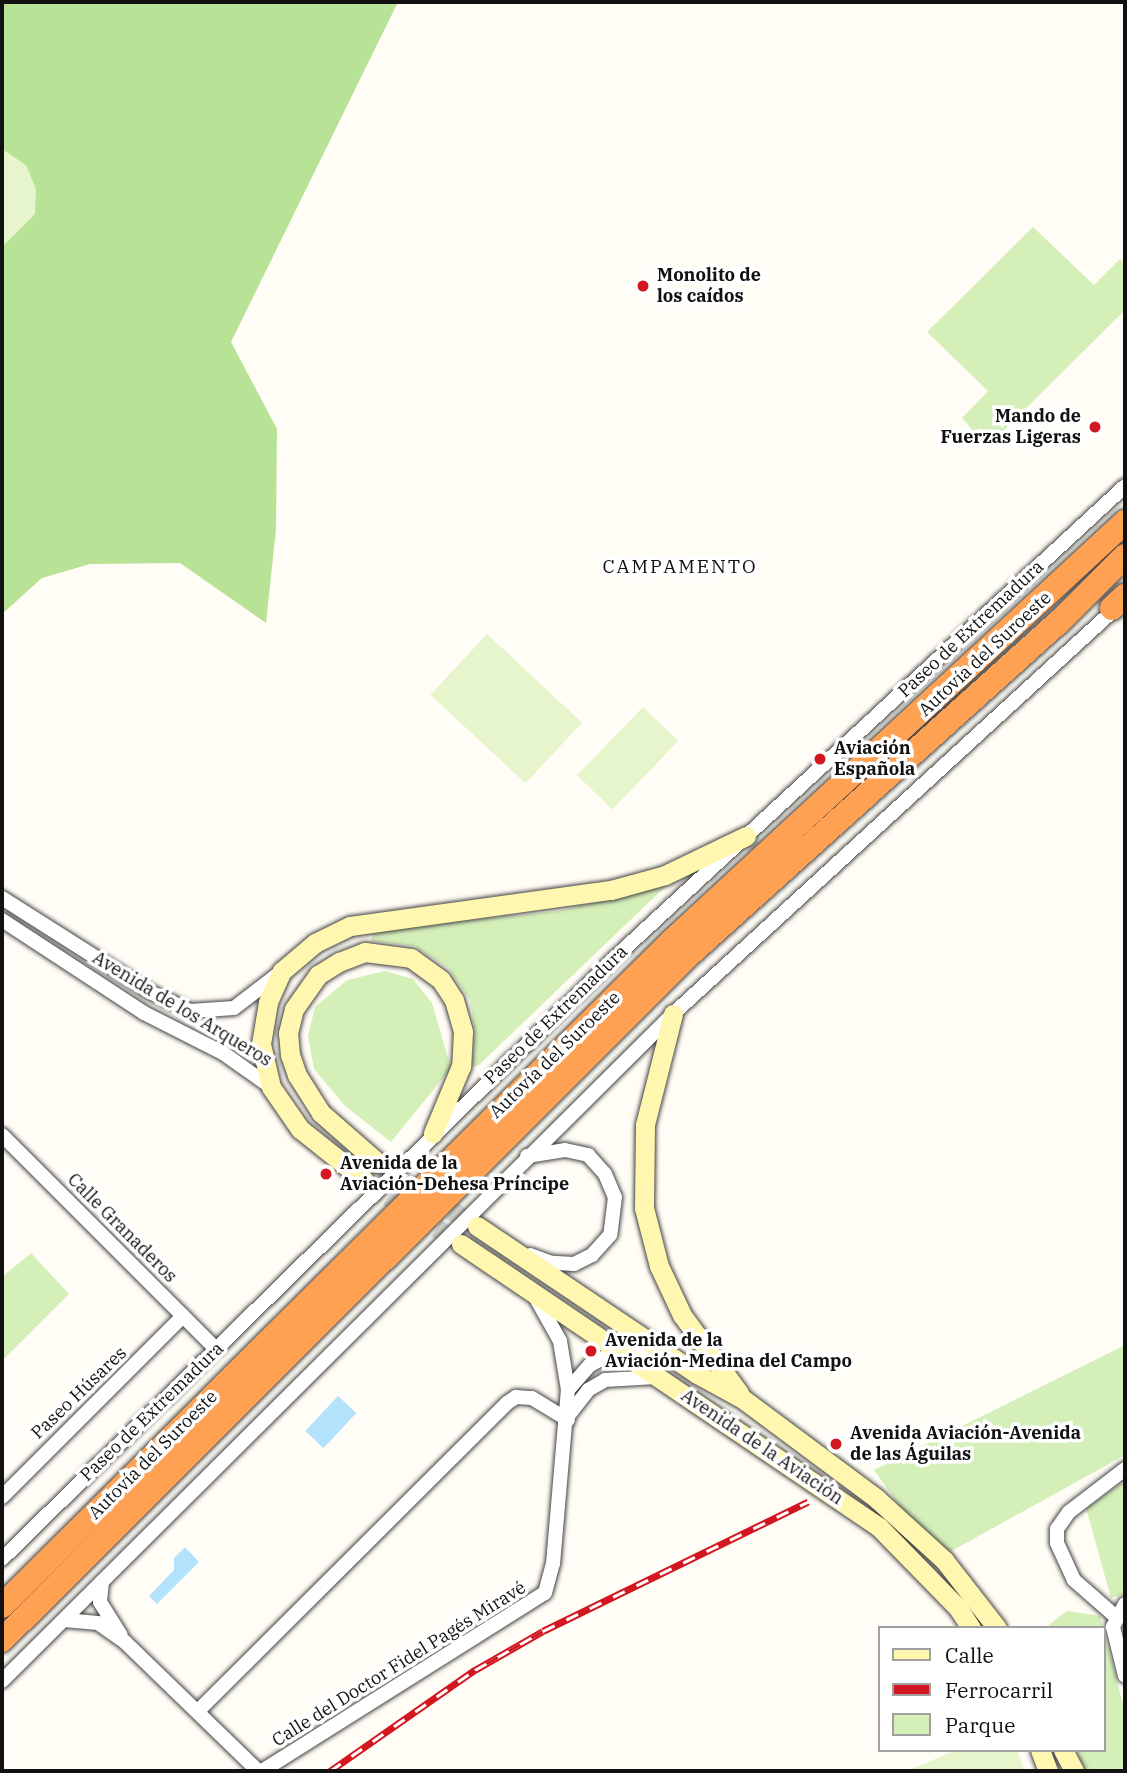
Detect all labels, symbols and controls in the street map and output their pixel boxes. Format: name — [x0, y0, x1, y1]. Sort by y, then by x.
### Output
place label: Monolito de los caídos — [657, 265, 761, 308]
marker: Monolito de los caídos — [635, 278, 651, 294]
place label: Mando de Fuerzas Ligeras — [940, 406, 1081, 448]
marker: Mando de Fuerzas Ligeras — [1087, 419, 1103, 435]
district label: CAMPAMENTO — [604, 556, 756, 578]
street label: Paseo de Extremadura — [894, 556, 1048, 702]
street label: Autovía del Suroeste — [914, 587, 1056, 721]
place label: Aviación Española — [834, 738, 915, 780]
marker: Aviación Española — [812, 751, 828, 767]
street label: Paseo de Extremadura — [480, 941, 632, 1089]
street label: Avenida de los Arqueros — [89, 947, 275, 1071]
street label: Autovía del Suroeste — [485, 987, 625, 1123]
place label: Avenida de la Aviación-Dehesa Príncipe — [340, 1153, 569, 1196]
marker: Avenida de la Aviación-Dehesa Príncipe — [318, 1166, 334, 1182]
street label: Calle Granaderos — [63, 1169, 181, 1287]
place label: Avenida de la Aviación-Medina del Campo — [605, 1330, 852, 1372]
street label: Paseo de Extremadura — [76, 1338, 228, 1486]
street label: Paseo Húsares — [27, 1342, 131, 1444]
marker: Avenida de la Aviación-Medina del Campo — [583, 1343, 599, 1359]
street label: Avenida de la Aviación — [677, 1385, 847, 1509]
street label: Autovía del Suroeste — [84, 1386, 222, 1524]
place label: Avenida Aviación-Avenida de las Águilas — [850, 1423, 1081, 1466]
marker: Avenida Aviación-Avenida de las Águilas — [828, 1436, 844, 1452]
street label: Calle del Doctor Fidel Pagés Miravé — [268, 1577, 530, 1751]
legend — [878, 1626, 1106, 1752]
text: Calle — [945, 1641, 994, 1669]
text: Ferrocarril — [945, 1676, 1053, 1704]
text: Parque — [945, 1711, 1015, 1739]

